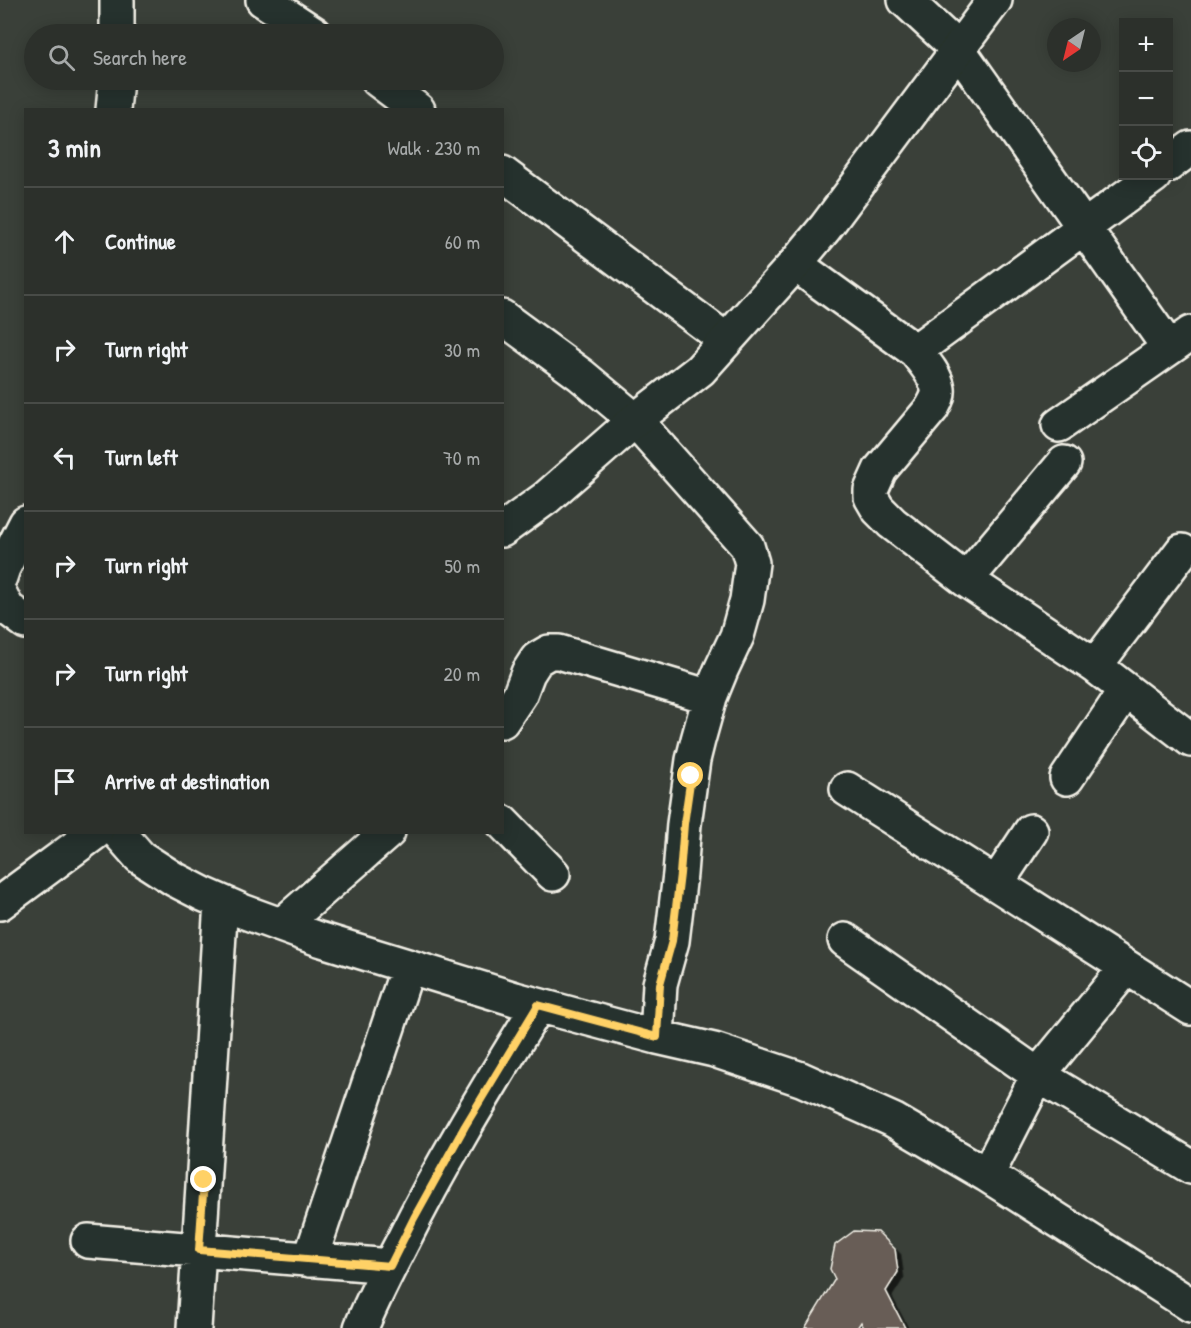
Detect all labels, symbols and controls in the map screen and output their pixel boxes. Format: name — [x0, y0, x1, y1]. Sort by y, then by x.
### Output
north arrow — [1047, 18, 1101, 72]
map controls — [1119, 18, 1173, 180]
button: + — [1119, 18, 1173, 72]
search box — [24, 24, 504, 90]
icon: search — [45, 41, 78, 74]
text: Search here — [93, 42, 187, 72]
button: − — [1119, 72, 1173, 126]
button: locate — [1119, 126, 1173, 180]
text: 3 min — [48, 130, 101, 165]
text: Walk · 230 m — [388, 134, 480, 161]
icon: ahead — [48, 225, 81, 258]
text: Continue — [105, 226, 176, 256]
text: 60 m — [445, 228, 480, 255]
icon: right — [48, 333, 81, 366]
text: Turn right — [105, 334, 188, 364]
text: 30 m — [444, 336, 480, 363]
icon: left — [48, 441, 81, 474]
text: Turn left — [105, 442, 178, 472]
text: 70 m — [443, 444, 480, 471]
icon: right — [48, 549, 81, 582]
text: Turn right — [105, 550, 188, 580]
text: 50 m — [444, 552, 480, 579]
icon: right — [48, 657, 81, 690]
text: Turn right — [105, 658, 188, 688]
text: 20 m — [443, 660, 480, 687]
route start — [677, 762, 703, 788]
icon: arrive — [48, 765, 81, 798]
text: Arrive at destination — [105, 766, 270, 796]
route end — [190, 1166, 216, 1192]

